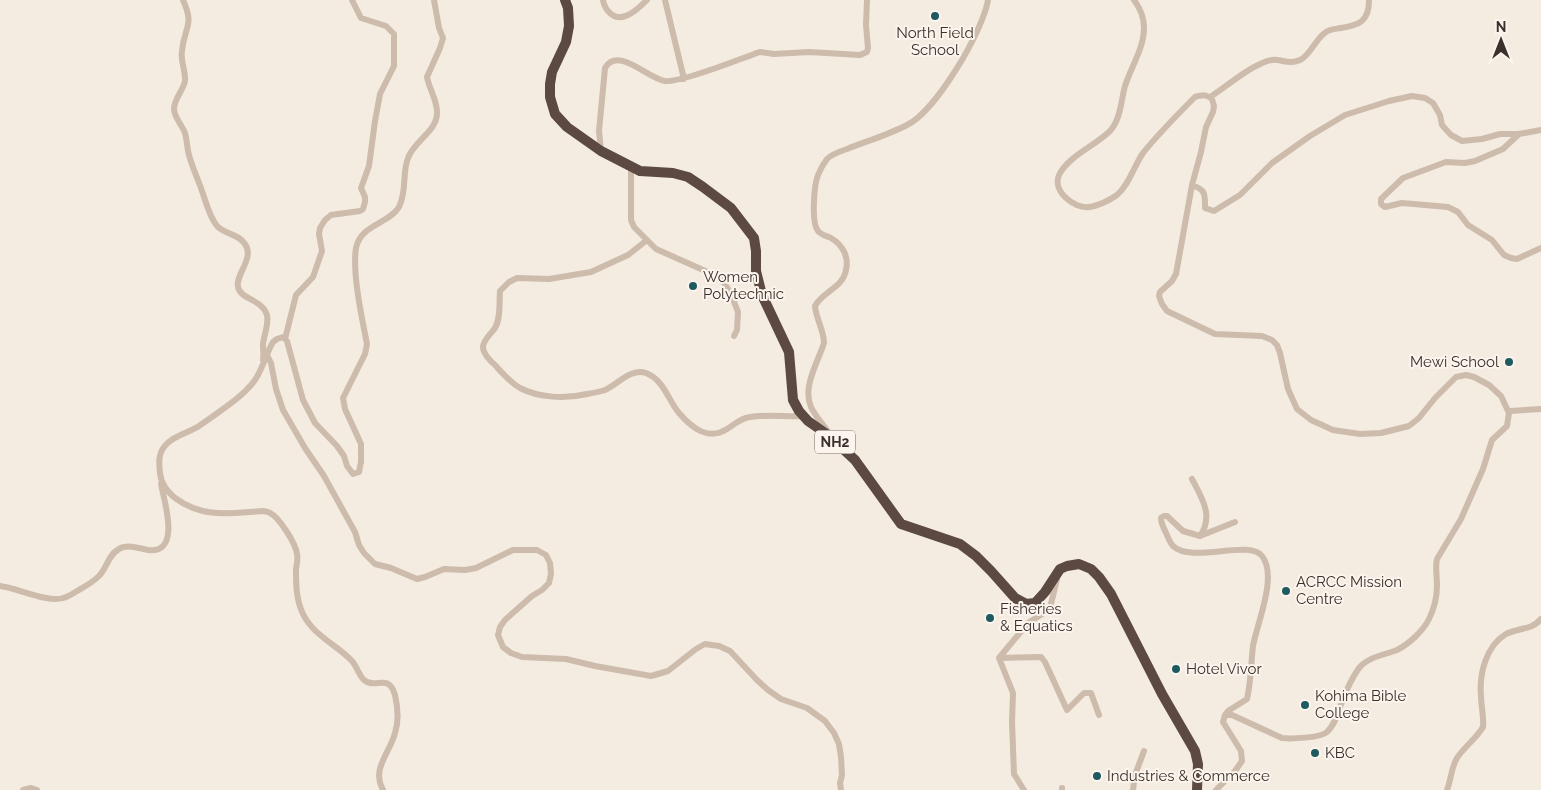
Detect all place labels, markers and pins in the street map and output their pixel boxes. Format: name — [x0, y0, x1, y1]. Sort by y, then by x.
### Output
marker: North Field School — [929, 10, 941, 22]
place label: North Field School — [896, 24, 974, 59]
place label: Women Polytechnic — [703, 268, 784, 303]
marker: Women Polytechnic — [687, 280, 699, 292]
place label: Mewi School — [1410, 353, 1500, 371]
marker: Mewi School — [1503, 356, 1515, 368]
place label: ACRCC Mission Centre — [1296, 573, 1402, 608]
marker: ACRCC Mission Centre — [1280, 585, 1292, 597]
place label: Fisheries & Equatics — [1000, 600, 1073, 635]
marker: Fisheries & Equatics — [984, 612, 996, 624]
place label: Hotel Vivor — [1186, 660, 1262, 678]
marker: Hotel Vivor — [1170, 663, 1182, 675]
place label: Kohima Bible College — [1315, 687, 1407, 722]
marker: Kohima Bible College — [1299, 699, 1311, 711]
place label: KBC — [1325, 744, 1355, 762]
marker: KBC — [1309, 747, 1321, 759]
place label: Industries & Commerce — [1107, 767, 1270, 785]
marker: Industries & Commerce — [1091, 770, 1103, 782]

